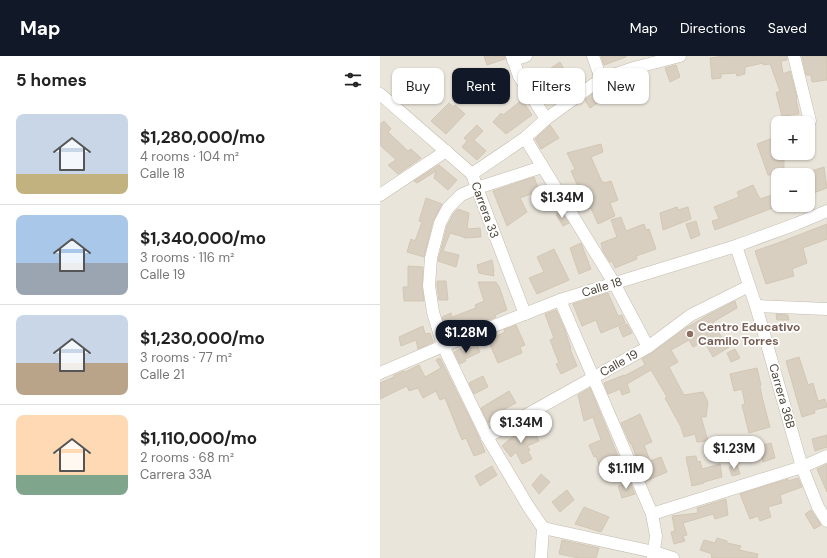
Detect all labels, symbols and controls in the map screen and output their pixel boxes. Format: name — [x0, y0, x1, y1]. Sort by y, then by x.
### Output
text: Map — [20, 16, 60, 41]
text: Map — [630, 19, 658, 37]
text: Directions — [680, 19, 746, 37]
text: Saved — [768, 19, 807, 37]
chip: Buy — [392, 68, 444, 104]
chip: Rent — [452, 68, 510, 104]
chip: Filters — [518, 68, 585, 104]
chip: New — [593, 68, 649, 104]
text: 5 homes — [16, 69, 87, 91]
icon: filters — [342, 69, 364, 91]
map controls — [771, 116, 815, 212]
button: + — [771, 116, 815, 160]
text: $1,280,000/mo — [140, 126, 265, 148]
icon: home — [48, 130, 96, 178]
text: 4 rooms · 104 m² — [140, 148, 239, 165]
text: Calle 18 — [140, 165, 185, 182]
button: − — [771, 168, 815, 212]
street label: Carrera 33 — [467, 180, 503, 240]
pin: $1.34M — [529, 185, 595, 219]
text: $1.34M — [540, 189, 584, 206]
text: $1,340,000/mo — [140, 227, 266, 249]
icon: home — [48, 231, 96, 279]
text: 3 rooms · 116 m² — [140, 249, 234, 266]
text: Calle 19 — [140, 266, 185, 283]
street label: Calle 18 — [580, 273, 624, 301]
place label: Centro Educativo Camilo Torres — [698, 319, 800, 349]
pin: $1.28M — [433, 320, 499, 354]
text: $1.28M — [444, 324, 488, 341]
text: $1,230,000/mo — [140, 327, 265, 349]
marker: Centro Educativo Camilo Torres — [685, 329, 695, 339]
icon: home — [48, 331, 96, 379]
street label: Calle 19 — [597, 346, 641, 380]
text: 3 rooms · 77 m² — [140, 349, 232, 366]
street label: Carrera 36B — [765, 362, 799, 430]
text: Calle 21 — [140, 366, 185, 383]
pin: $1.34M — [488, 410, 554, 444]
text: $1.34M — [499, 414, 543, 431]
text: $1,110,000/mo — [140, 427, 257, 449]
icon: home — [48, 431, 96, 479]
pin: $1.23M — [701, 436, 767, 470]
text: $1.23M — [713, 440, 755, 457]
text: 2 rooms · 68 m² — [140, 449, 234, 466]
pin: $1.11M — [593, 456, 659, 490]
text: $1.11M — [608, 460, 644, 477]
text: Carrera 33A — [140, 466, 212, 483]

